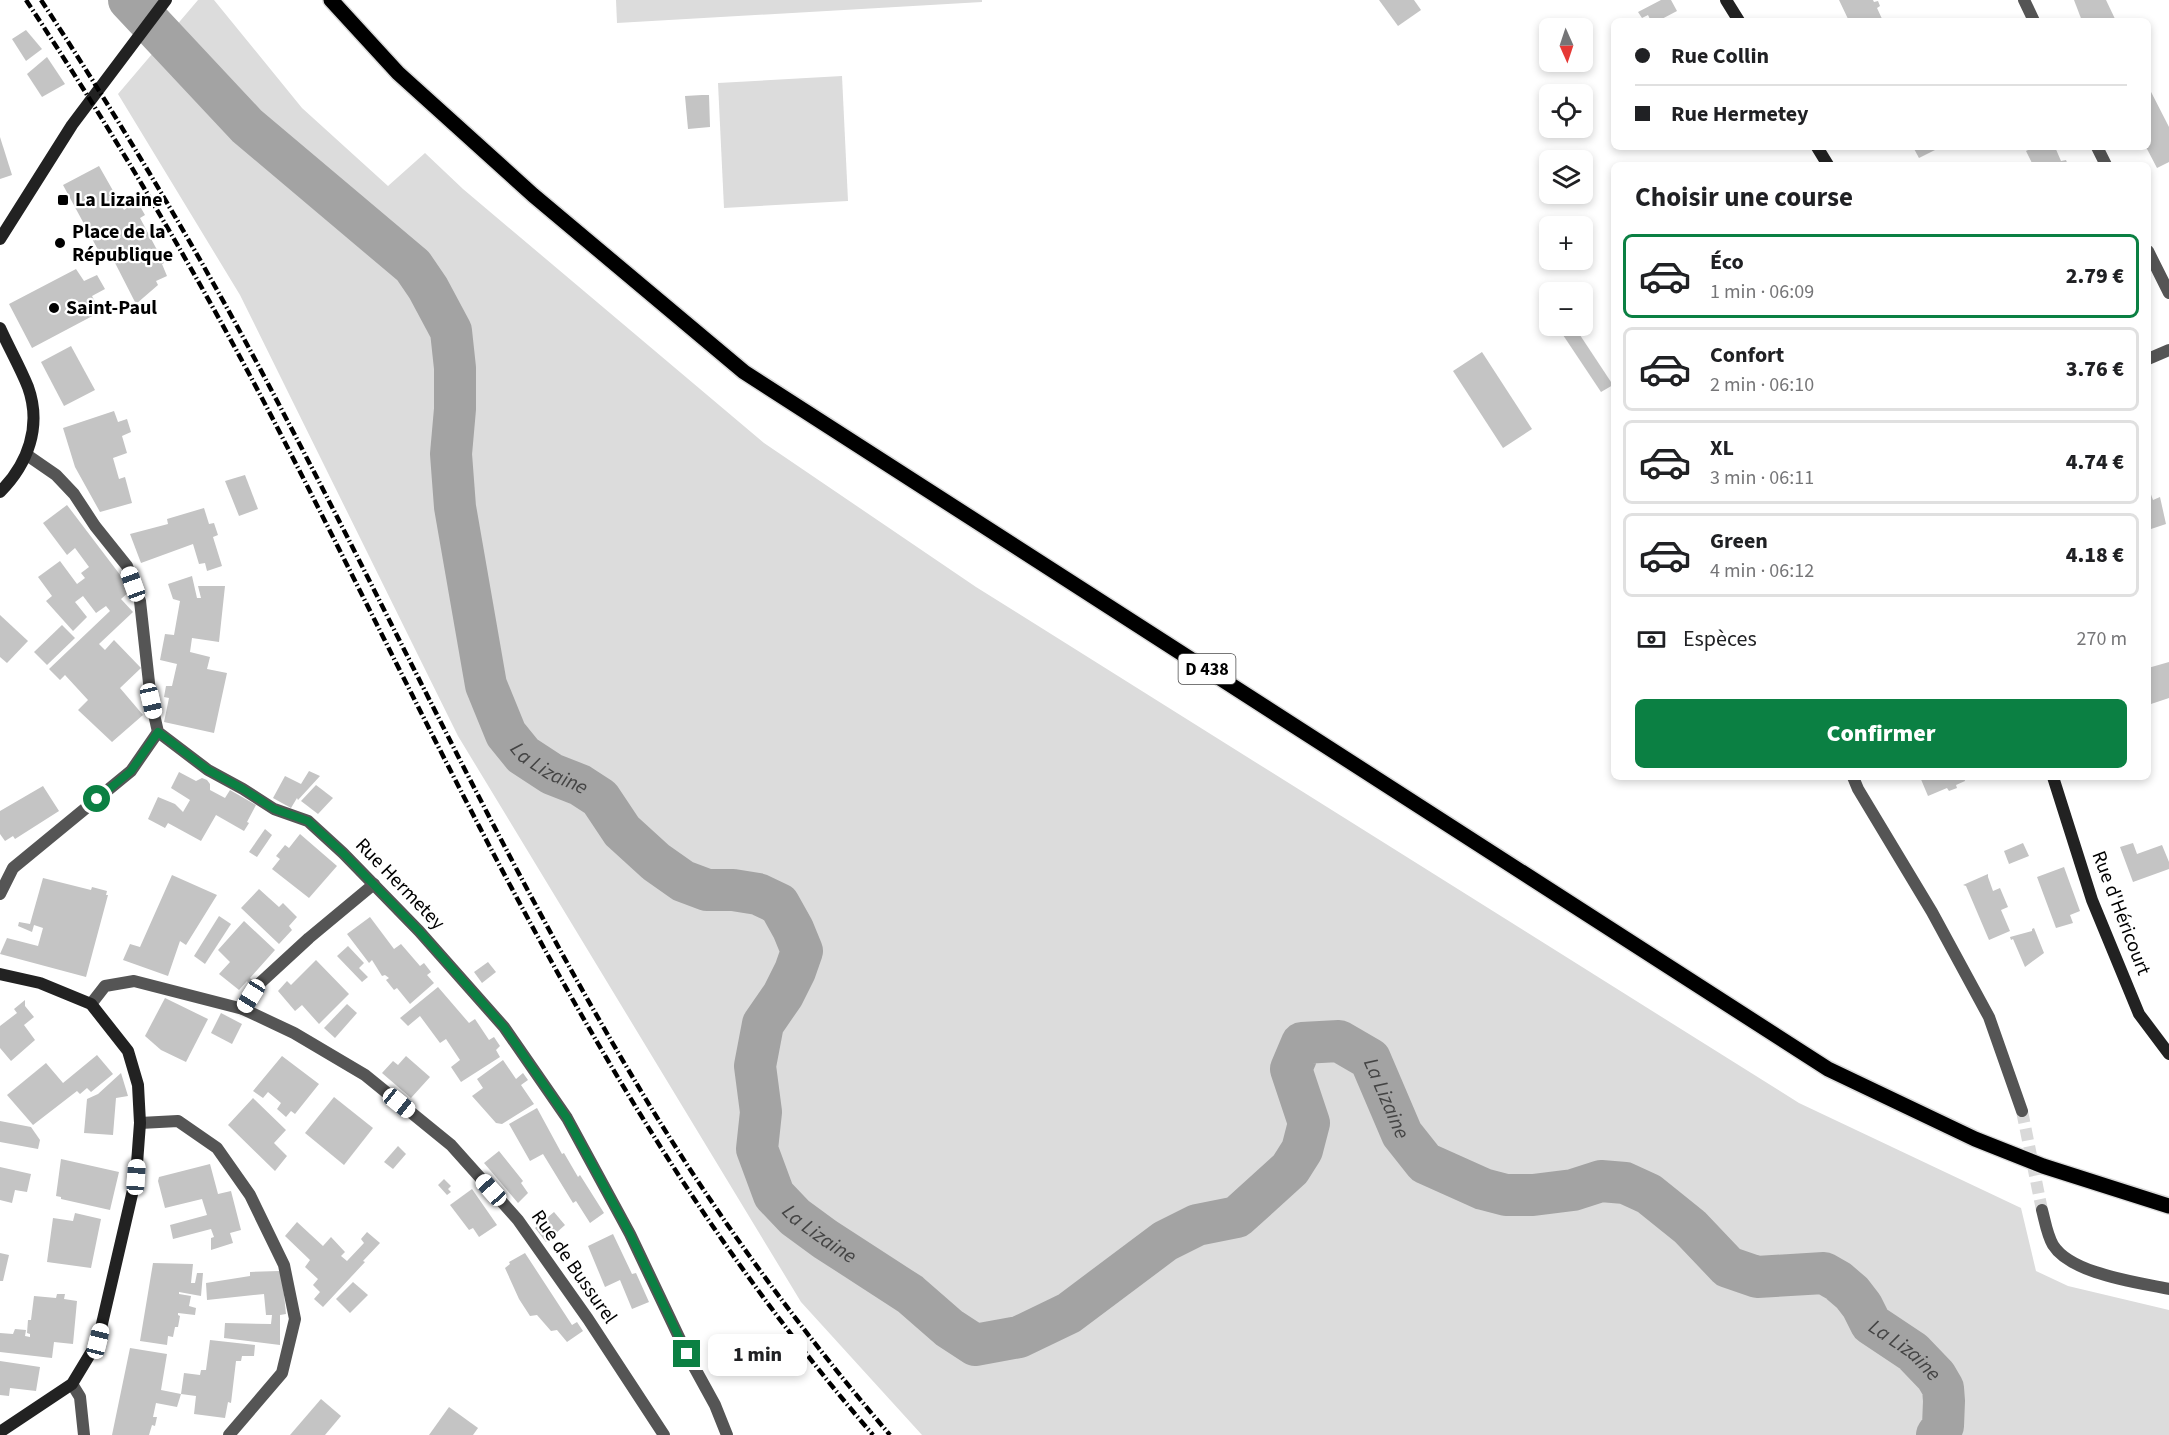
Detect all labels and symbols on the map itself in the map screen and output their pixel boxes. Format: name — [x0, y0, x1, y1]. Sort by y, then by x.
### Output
north arrow — [1539, 18, 1593, 72]
place label: La Lizaine — [75, 186, 163, 214]
marker: La Lizaine — [56, 193, 70, 207]
place label: Place de la République — [72, 218, 173, 269]
marker: Place de la République — [53, 236, 67, 250]
place label: Saint-Paul — [66, 294, 157, 322]
marker: Saint-Paul — [47, 301, 61, 315]
car — [118, 564, 148, 604]
road number: D 438 — [1178, 654, 1236, 684]
car — [138, 681, 164, 721]
water label: La Lizaine — [503, 735, 595, 802]
route start — [83, 785, 110, 812]
street label: Rue Hermetey — [349, 832, 452, 937]
street label: Rue d'Héricourt — [2084, 847, 2158, 979]
car — [234, 976, 268, 1016]
water label: La Lizaine — [1356, 1053, 1417, 1143]
car — [379, 1085, 419, 1121]
car — [126, 1158, 146, 1196]
car — [472, 1171, 510, 1209]
water label: La Lizaine — [775, 1197, 863, 1271]
street label: Rue de Bussurel — [524, 1204, 624, 1330]
water label: La Lizaine — [1863, 1312, 1948, 1388]
car — [85, 1321, 111, 1361]
callout: 1 min — [708, 1333, 807, 1375]
route end — [673, 1340, 700, 1367]

